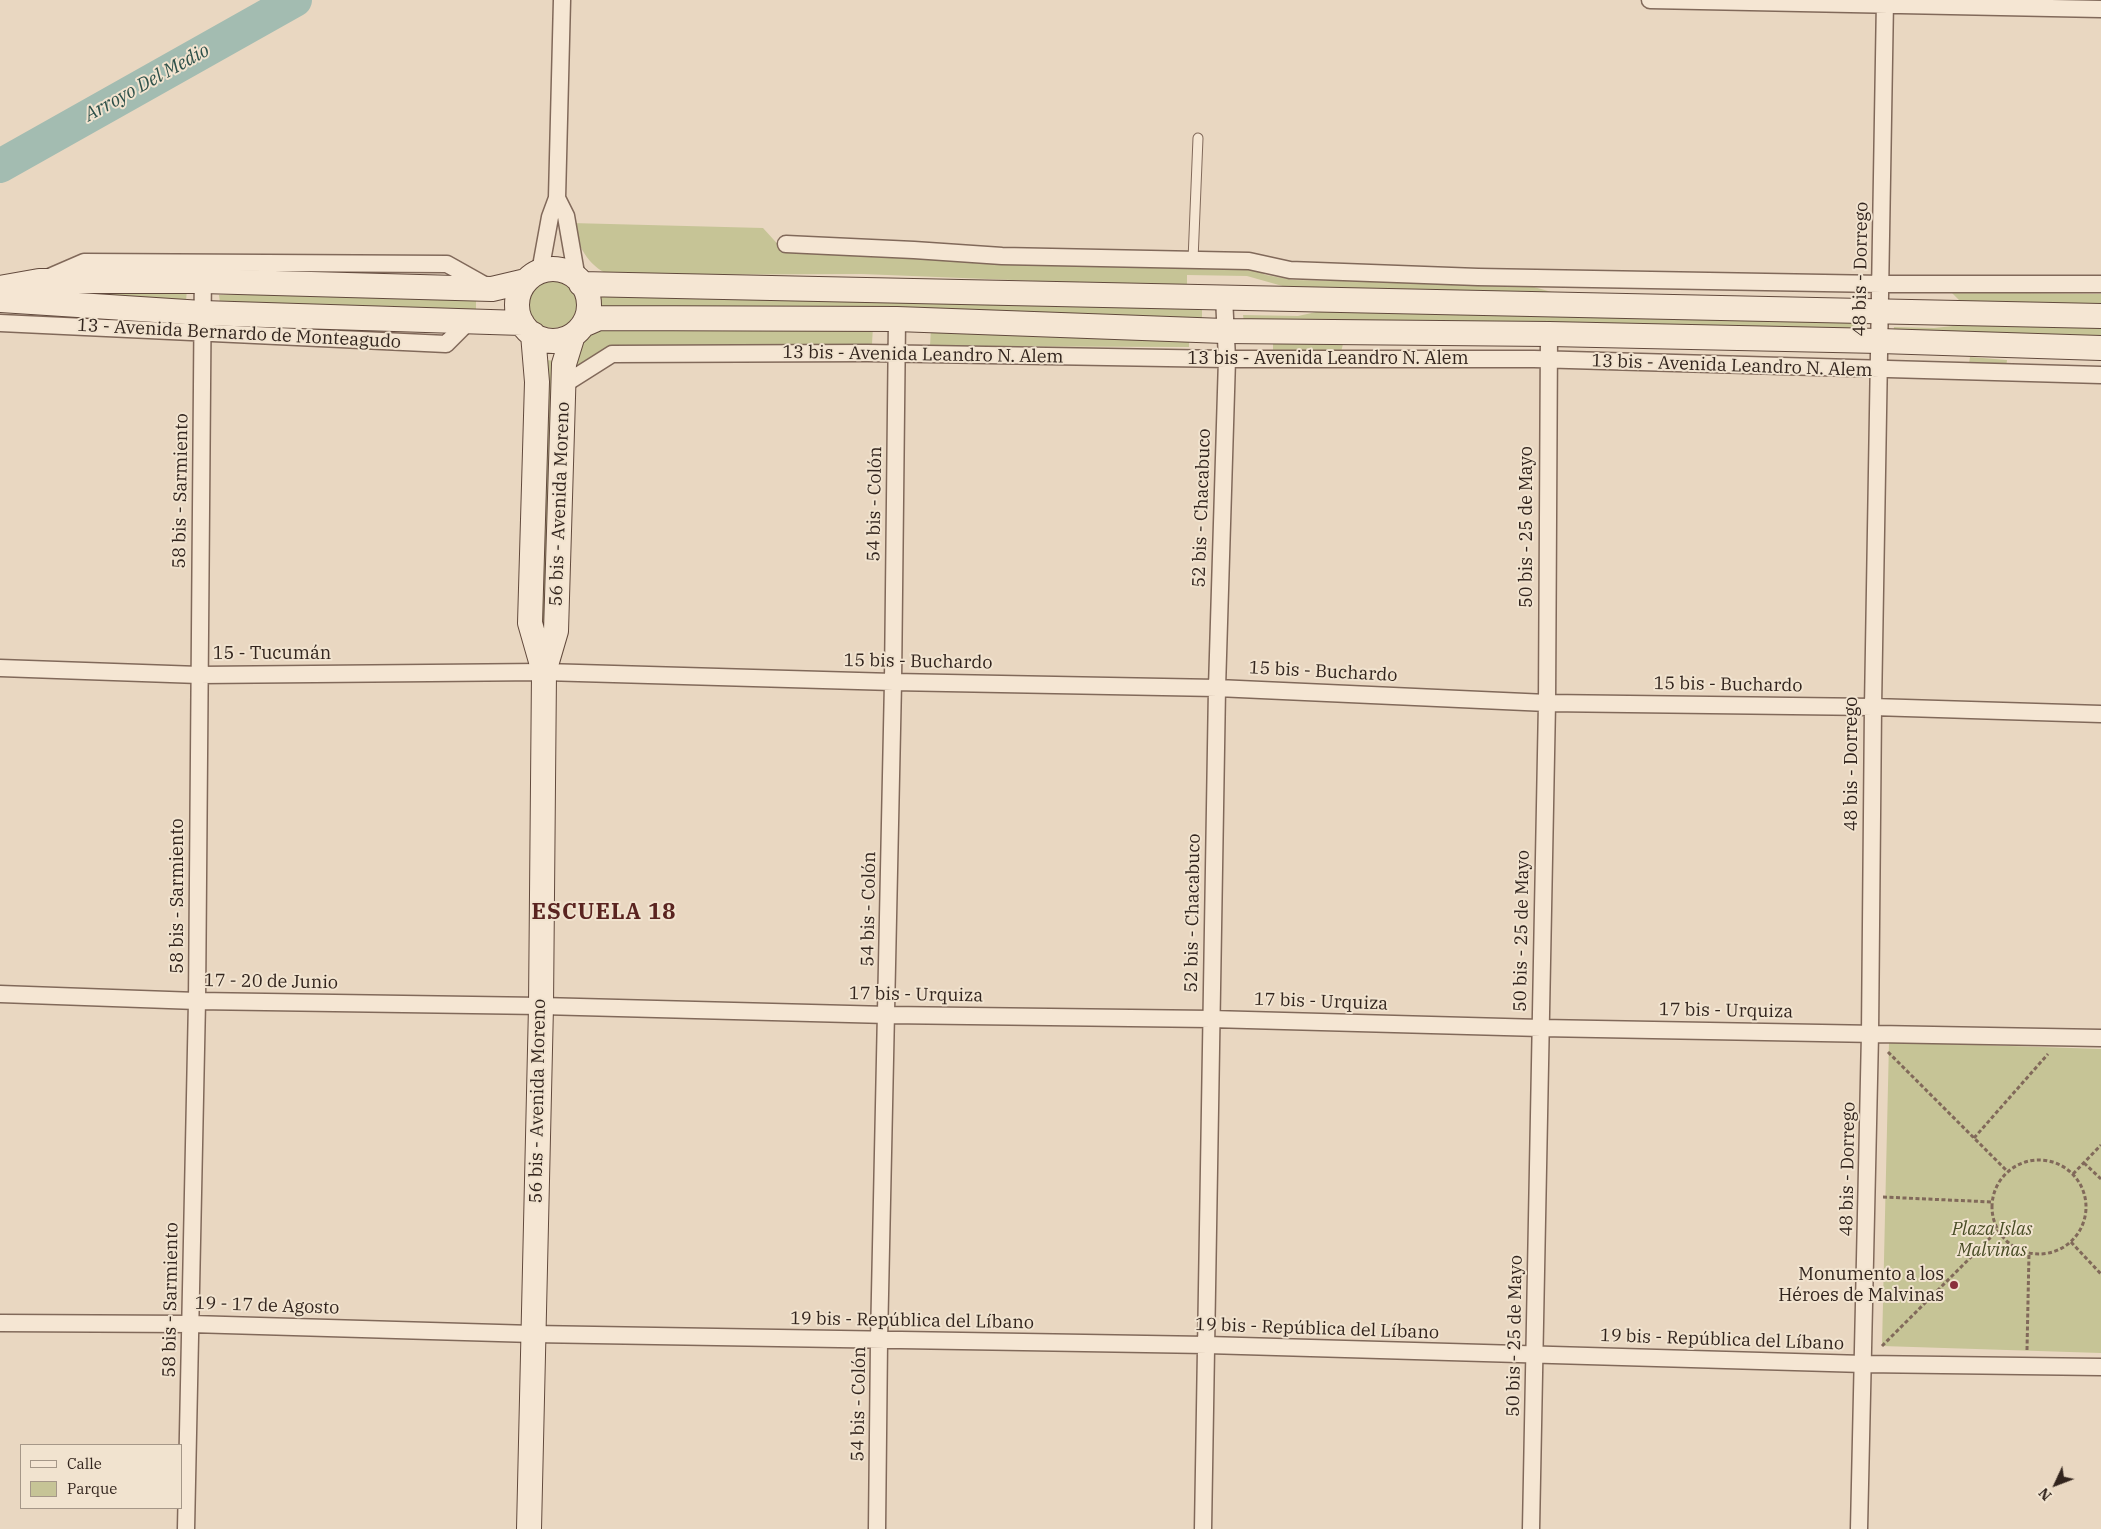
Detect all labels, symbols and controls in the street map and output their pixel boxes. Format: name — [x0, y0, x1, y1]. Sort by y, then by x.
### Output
water label: Arroyo Del Medio — [81, 39, 213, 127]
street label: 48 bis - Dorrego — [1849, 201, 1873, 337]
street label: 13 - Avenida Bernardo de Monteagudo — [76, 315, 402, 353]
street label: 13 bis - Avenida Leandro N. Alem — [782, 342, 1064, 368]
street label: 13 bis - Avenida Leandro N. Alem — [1187, 348, 1469, 370]
street label: 13 bis - Avenida Leandro N. Alem — [1591, 350, 1873, 382]
street label: 56 bis - Avenida Moreno — [546, 401, 574, 607]
street label: 58 bis - Sarmiento — [169, 413, 193, 569]
street label: 52 bis - Chacabuco — [1188, 428, 1216, 588]
street label: 54 bis - Colón — [863, 446, 887, 562]
street label: 50 bis - 25 de Mayo — [1516, 446, 1538, 608]
street label: 15 - Tucumán — [213, 643, 331, 665]
street label: 15 bis - Buchardo — [843, 650, 993, 674]
street label: 15 bis - Buchardo — [1248, 657, 1398, 687]
street label: 15 bis - Buchardo — [1653, 673, 1803, 697]
street label: 48 bis - Dorrego — [1841, 697, 1863, 831]
street label: 58 bis - Sarmiento — [167, 818, 189, 974]
street label: 52 bis - Chacabuco — [1181, 833, 1205, 993]
street label: 50 bis - 25 de Mayo — [1510, 850, 1534, 1012]
street label: 54 bis - Colón — [857, 851, 881, 967]
district label: ESCUELA 18 — [530, 900, 678, 926]
street label: 17 - 20 de Junio — [204, 970, 338, 994]
street label: 17 bis - Urquiza — [849, 983, 983, 1007]
street label: 17 bis - Urquiza — [1254, 989, 1388, 1015]
street label: 56 bis - Avenida Moreno — [525, 999, 551, 1203]
street label: 17 bis - Urquiza — [1659, 999, 1793, 1023]
street label: 48 bis - Dorrego — [1836, 1101, 1860, 1237]
park label: Plaza Islas Malvinas — [1952, 1219, 2032, 1262]
street label: 58 bis - Sarmiento — [159, 1222, 183, 1378]
street label: 50 bis - 25 de Mayo — [1503, 1255, 1527, 1417]
place label: Monumento a los Héroes de Malvinas — [1778, 1264, 1944, 1306]
marker: Monumento a los Héroes de Malvinas — [1948, 1279, 1960, 1291]
street label: 19 - 17 de Agosto — [194, 1293, 340, 1319]
street label: 19 bis - República del Líbano — [790, 1308, 1034, 1334]
street label: 19 bis - República del Líbano — [1195, 1314, 1439, 1344]
street label: 19 bis - República del Líbano — [1600, 1325, 1844, 1355]
street label: 54 bis - Colón — [847, 1346, 871, 1462]
legend — [20, 1444, 182, 1509]
text: Calle — [67, 1454, 102, 1473]
north arrow — [2031, 1459, 2081, 1509]
text: Parque — [67, 1479, 117, 1498]
text: N — [2035, 1484, 2055, 1504]

